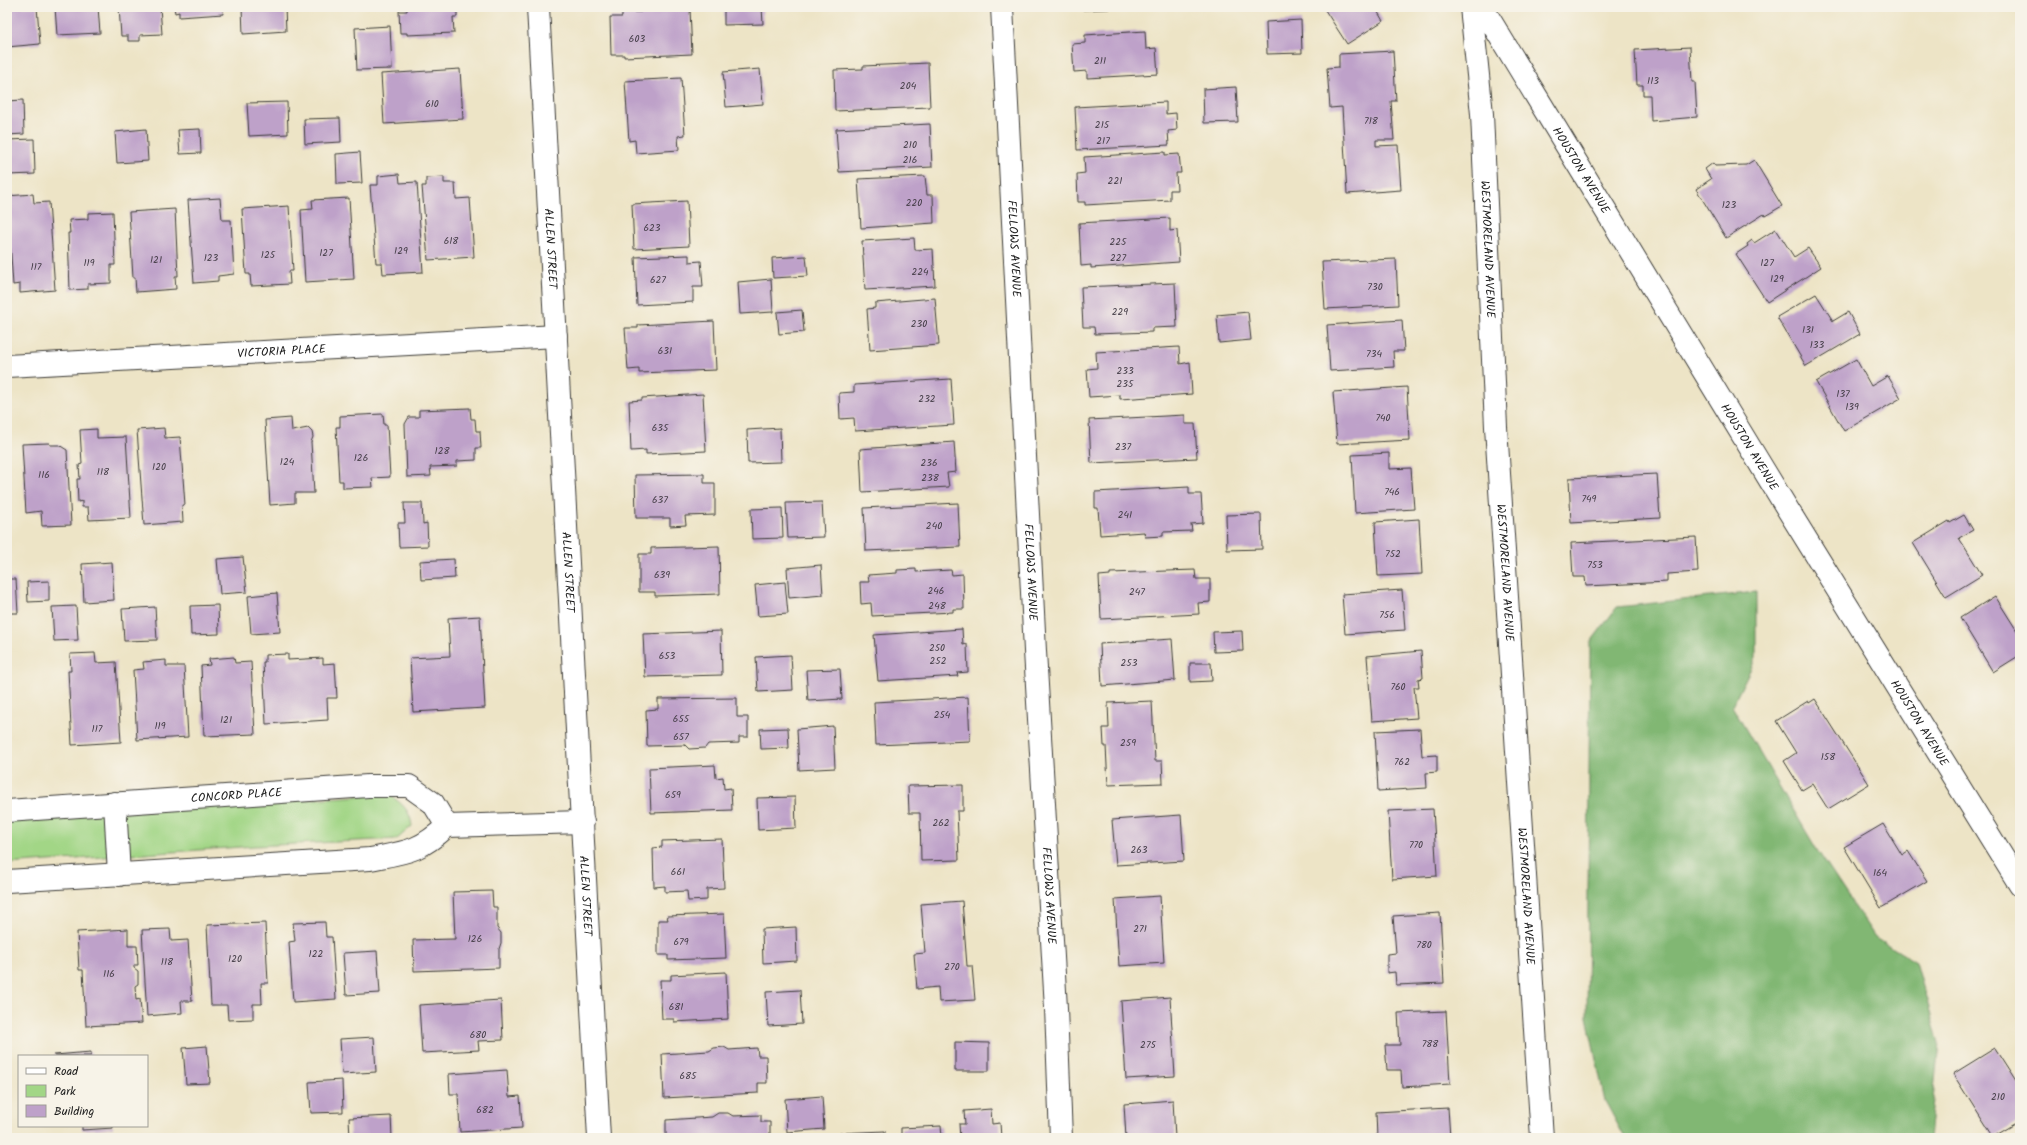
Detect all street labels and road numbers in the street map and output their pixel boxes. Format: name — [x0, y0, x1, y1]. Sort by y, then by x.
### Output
street label: HOUSTON AVENUE — [1547, 123, 1615, 218]
street label: WESTMORELAND AVENUE — [1475, 180, 1500, 319]
street label: FELLOWS AVENUE — [1002, 200, 1026, 299]
street label: ALLEN STREET — [539, 208, 562, 291]
street label: VICTORIA PLACE — [237, 340, 327, 363]
street label: HOUSTON AVENUE — [1715, 400, 1784, 495]
street label: WESTMORELAND AVENUE — [1491, 504, 1519, 643]
street label: FELLOWS AVENUE — [1018, 523, 1042, 622]
street label: ALLEN STREET — [556, 531, 580, 615]
street label: HOUSTON AVENUE — [1885, 676, 1954, 771]
street label: CONCORD PLACE — [190, 783, 284, 808]
street label: WESTMORELAND AVENUE — [1512, 827, 1540, 966]
street label: FELLOWS AVENUE — [1037, 847, 1061, 946]
street label: ALLEN STREET — [574, 855, 597, 938]

